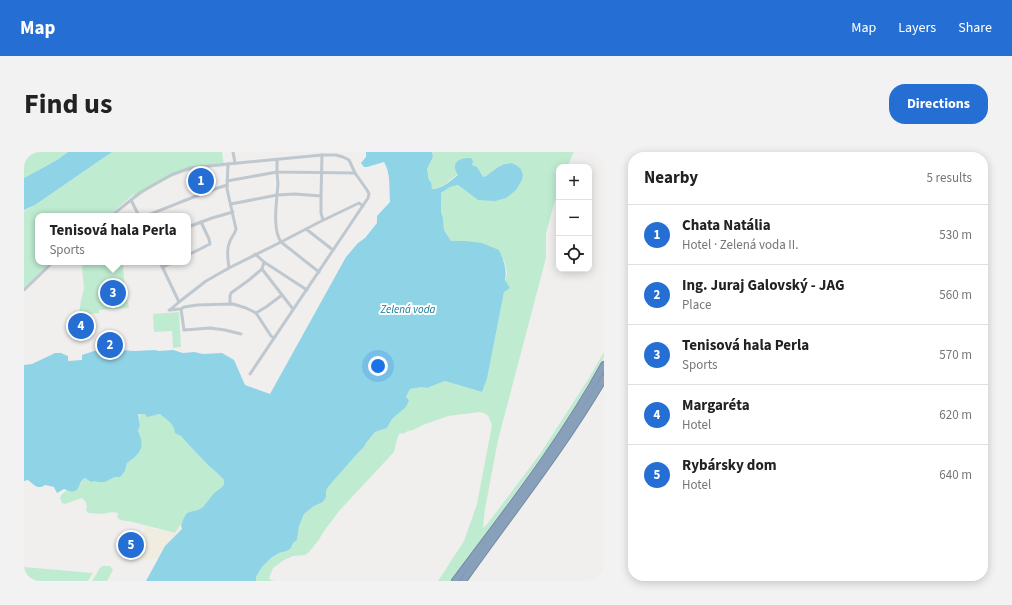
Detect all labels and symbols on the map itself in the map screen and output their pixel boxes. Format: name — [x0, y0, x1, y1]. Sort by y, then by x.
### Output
pin: 1 — [188, 166, 214, 196]
pin: 3 — [100, 278, 126, 308]
water label: Zelená voda — [380, 302, 436, 317]
pin: 4 — [68, 311, 94, 341]
pin: 2 — [97, 330, 123, 360]
your location — [368, 356, 388, 376]
pin: 5 — [118, 530, 144, 560]

